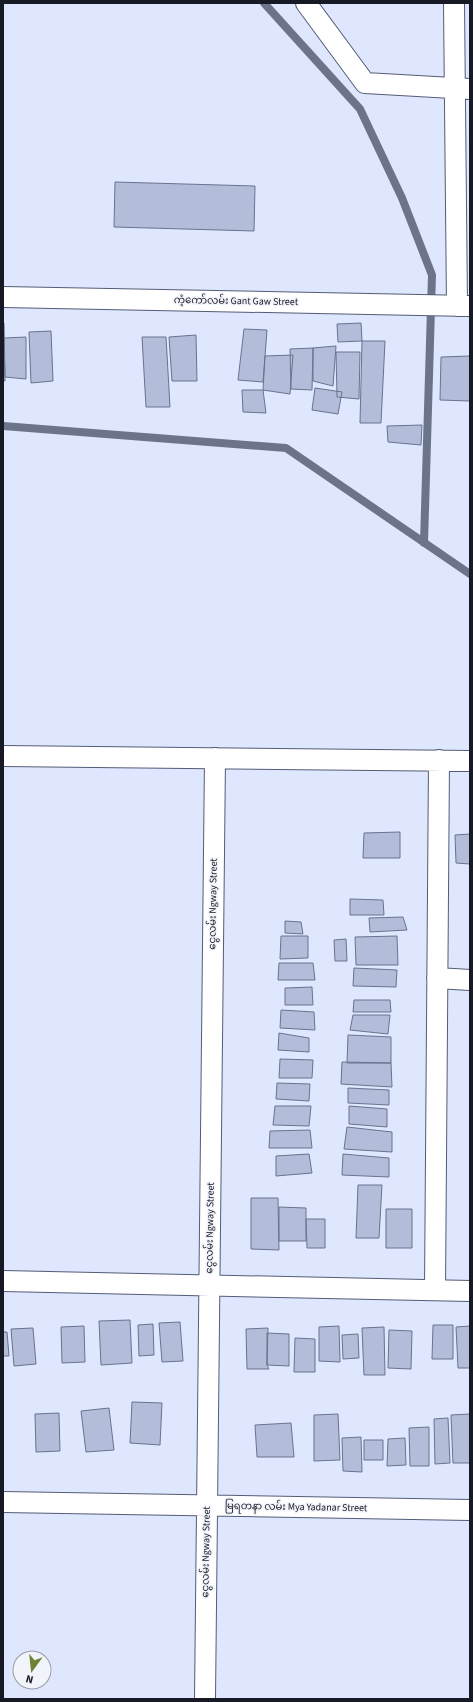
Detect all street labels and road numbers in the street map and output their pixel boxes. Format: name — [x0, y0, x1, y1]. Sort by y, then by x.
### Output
street label: ကံ့ကော်လမ်း Gant Gaw Street — [174, 292, 299, 309]
street label: ငွေလမ်း Ngway Street — [204, 858, 222, 950]
street label: ငွေလမ်း Ngway Street — [201, 1182, 219, 1274]
street label: မြရတနာ လမ်း Mya Yadanar Street — [225, 1498, 368, 1516]
street label: ငွေလမ်း Ngway Street — [197, 1506, 215, 1598]

